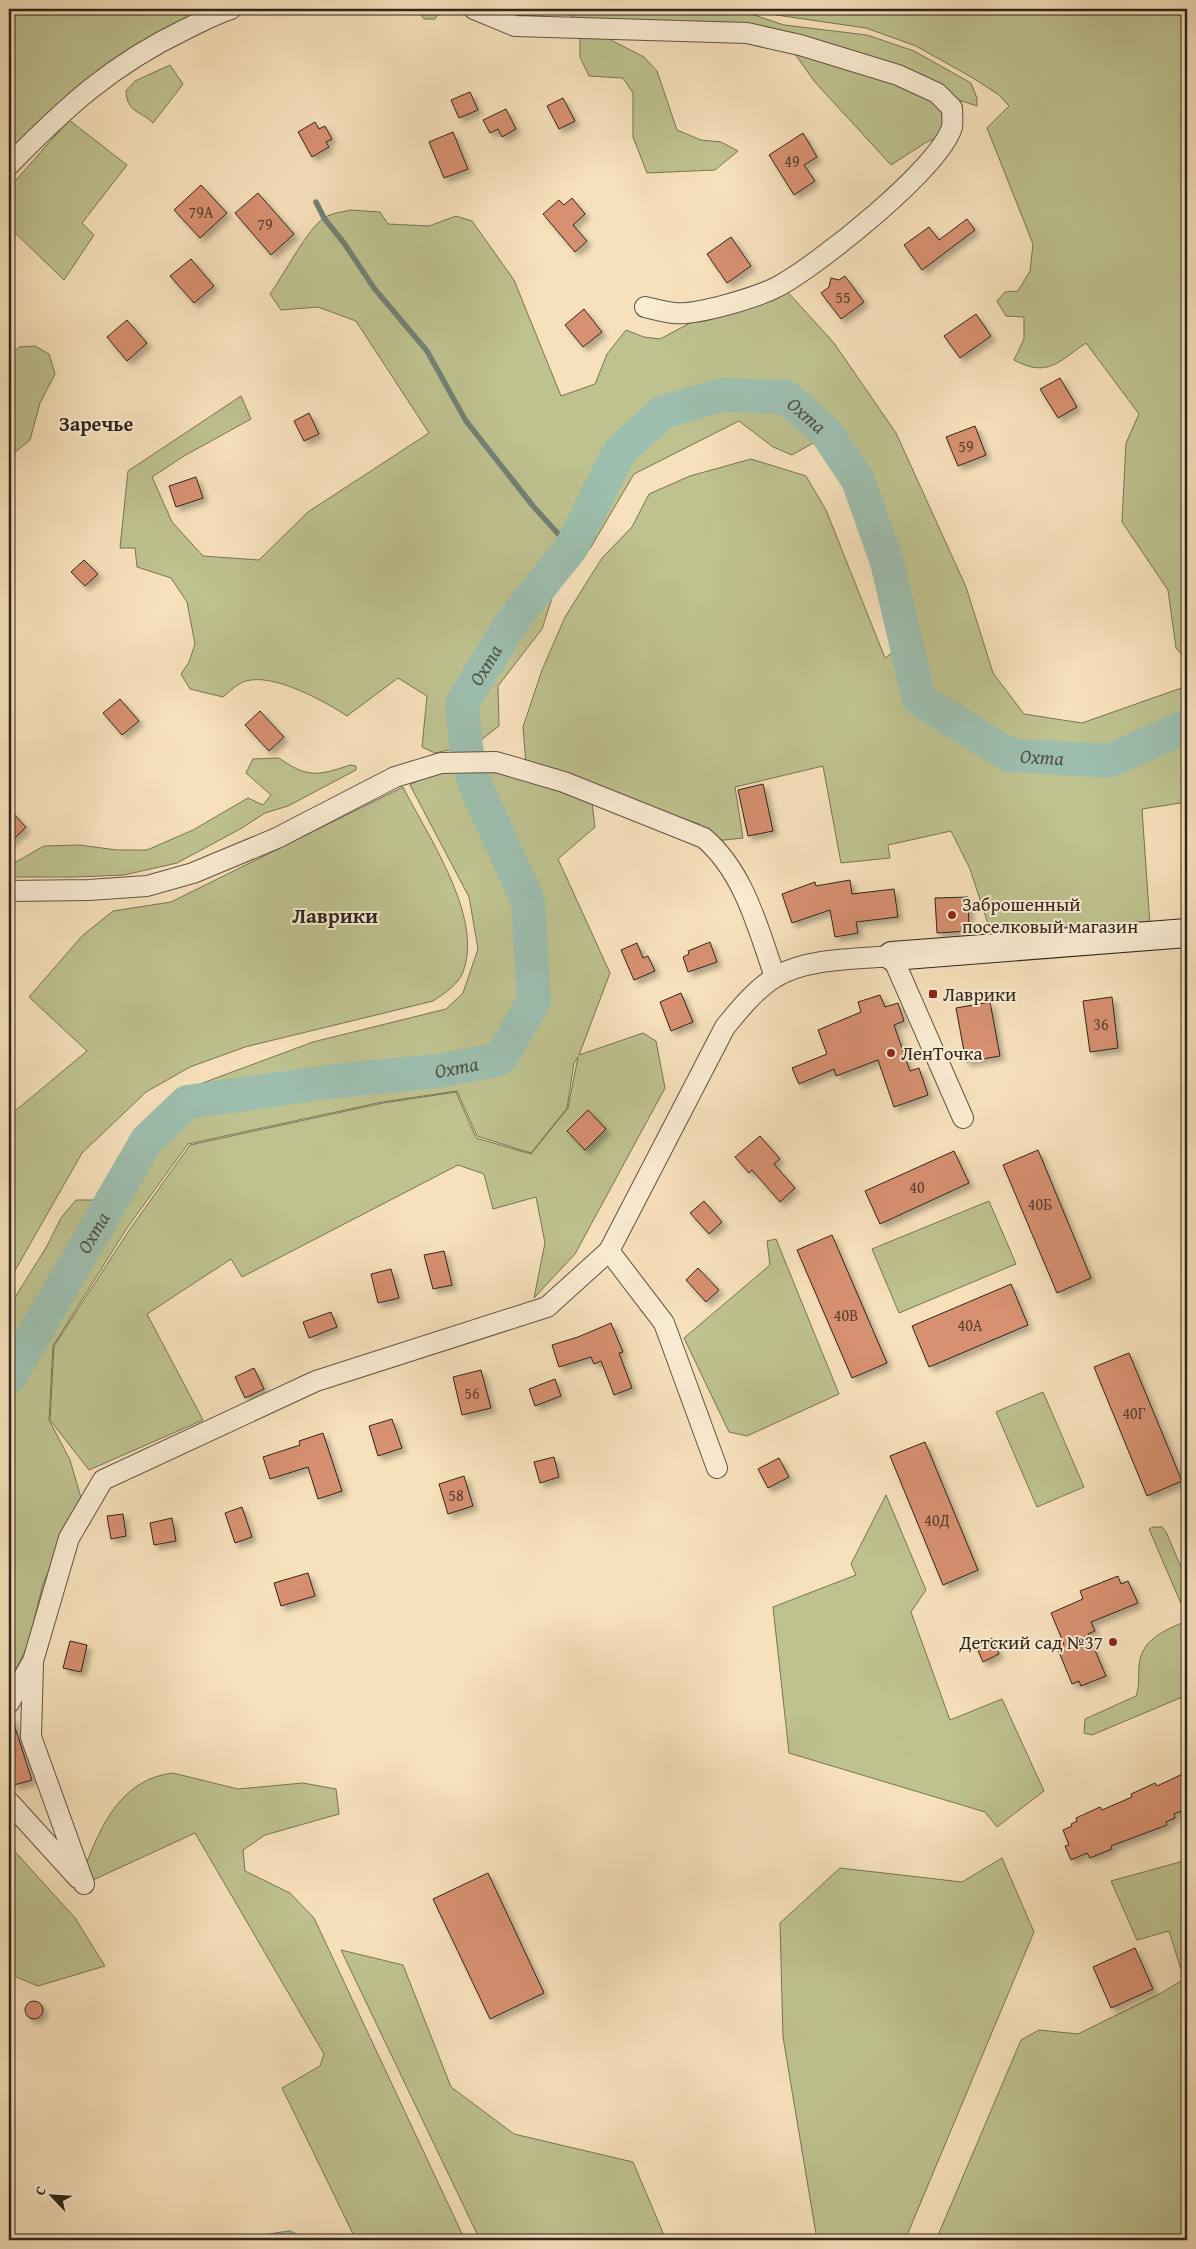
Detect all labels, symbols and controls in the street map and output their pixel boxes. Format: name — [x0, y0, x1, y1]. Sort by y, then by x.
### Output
house number: 49 — [784, 149, 800, 173]
house number: 79А — [188, 200, 214, 224]
house number: 79 — [257, 212, 273, 236]
house number: 55 — [835, 285, 851, 309]
water label: Охта — [781, 389, 834, 441]
district label: Заречье — [59, 409, 133, 438]
house number: 59 — [958, 434, 974, 458]
water label: Охта — [461, 638, 509, 691]
water label: Охта — [1019, 741, 1066, 772]
place label: Заброшенный поселковый магазин — [962, 890, 1138, 940]
district label: Лаврики — [292, 900, 378, 931]
marker: Заброшенный поселковый магазин — [946, 909, 958, 921]
place label: Лаврики — [943, 980, 1016, 1008]
marker: Лаврики — [927, 988, 939, 1000]
house number: 36 — [1093, 1012, 1109, 1036]
place label: ЛенТочка — [901, 1039, 983, 1067]
marker: ЛенТочка — [885, 1047, 897, 1059]
water label: Охта — [432, 1048, 481, 1085]
house number: 40 — [909, 1175, 925, 1199]
house number: 40Б — [1028, 1192, 1052, 1216]
water label: Охта — [69, 1205, 117, 1259]
house number: 40В — [834, 1303, 858, 1327]
house number: 40А — [957, 1313, 983, 1337]
house number: 56 — [464, 1381, 480, 1405]
house number: 40Г — [1122, 1401, 1146, 1425]
house number: 58 — [448, 1483, 464, 1507]
house number: 40Д — [924, 1508, 950, 1532]
place label: Детский сад №37 — [958, 1628, 1103, 1656]
marker: Детский сад №37 — [1107, 1636, 1119, 1648]
north arrow — [28, 2172, 78, 2222]
text: С — [29, 2183, 51, 2198]

